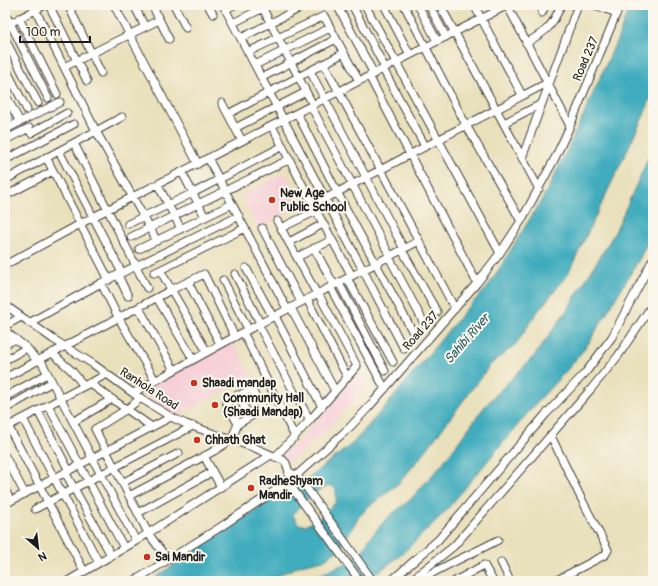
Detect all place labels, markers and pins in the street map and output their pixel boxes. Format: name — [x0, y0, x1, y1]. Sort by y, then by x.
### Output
place label: New Age Public School — [280, 186, 347, 215]
marker: New Age Public School — [267, 195, 277, 205]
place label: Shaadi mandap — [202, 376, 277, 391]
marker: Shaadi mandap — [189, 378, 199, 388]
place label: Community Hall (Shaadi Mandap) — [223, 391, 304, 420]
marker: Community Hall (Shaadi Mandap) — [210, 400, 220, 410]
place label: Chhath Ghat — [205, 433, 267, 448]
marker: Chhath Ghat — [192, 435, 202, 445]
place label: RadheShyam Mandir — [259, 474, 323, 503]
marker: RadheShyam Mandir — [246, 483, 256, 493]
place label: Sai Mandir — [155, 550, 206, 565]
marker: Sai Mandir — [142, 552, 152, 562]

